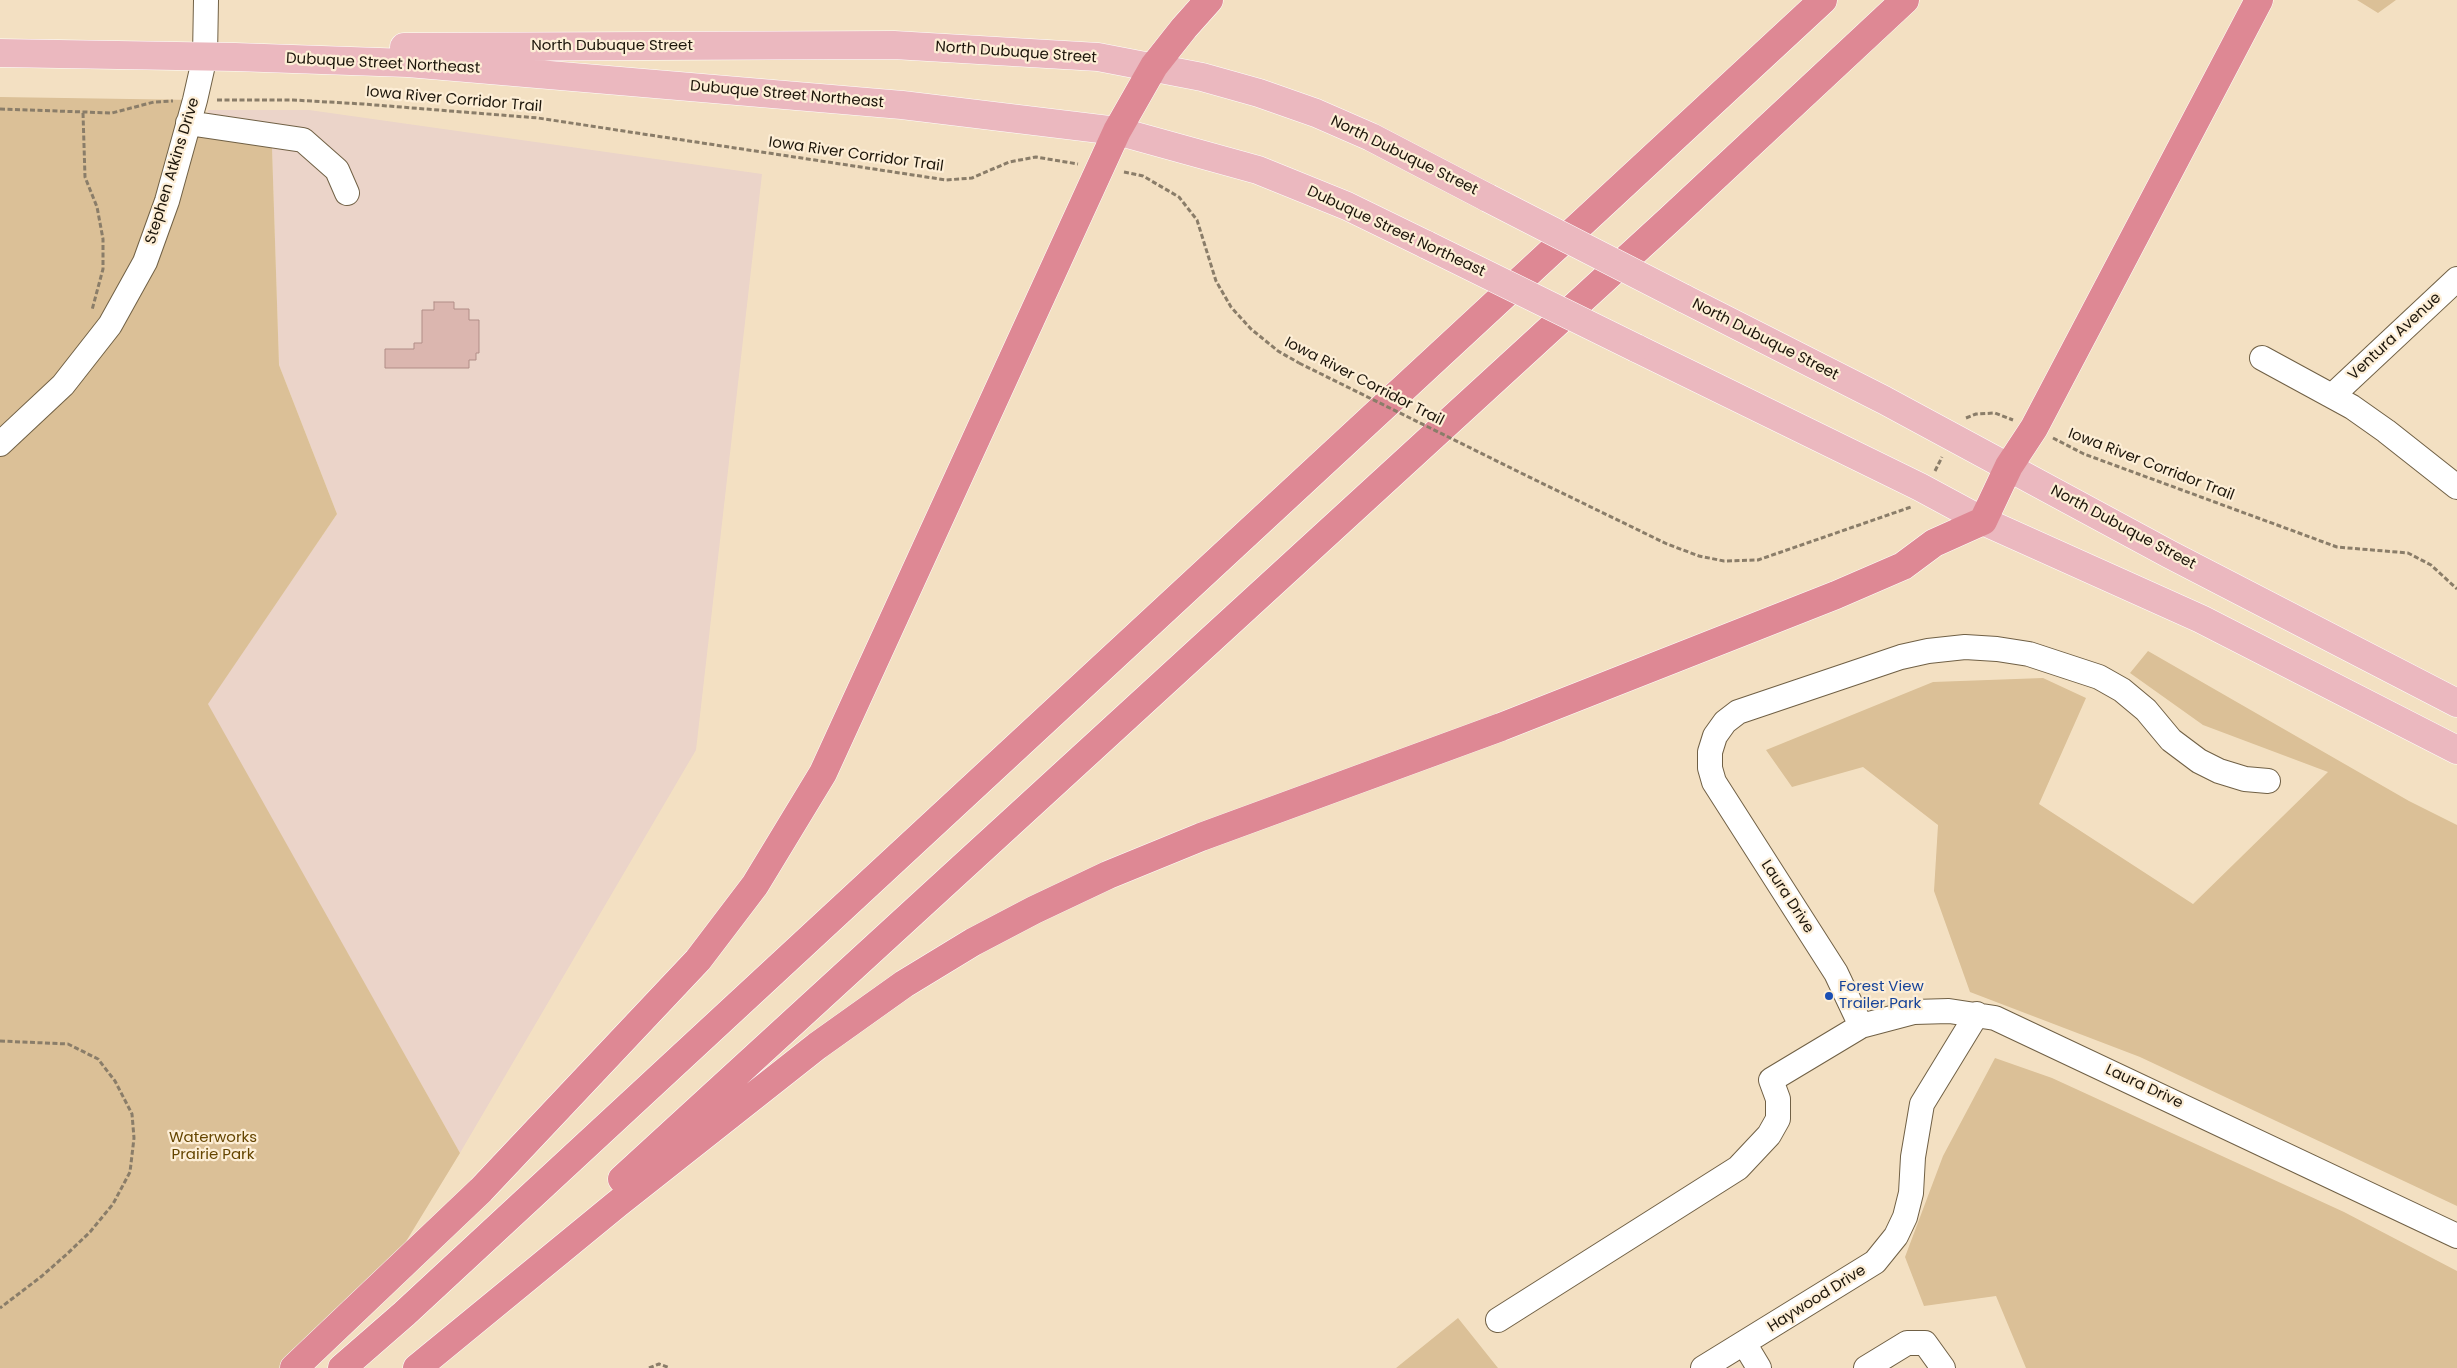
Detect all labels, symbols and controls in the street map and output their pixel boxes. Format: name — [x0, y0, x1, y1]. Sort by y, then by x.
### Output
street label: North Dubuque Street — [531, 37, 693, 55]
street label: North Dubuque Street — [935, 38, 1097, 68]
street label: Dubuque Street Northeast — [285, 50, 481, 78]
street label: Dubuque Street Northeast — [689, 78, 885, 112]
street label: Iowa River Corridor Trail — [365, 83, 543, 117]
street label: Stephen Atkins Drive — [142, 96, 204, 246]
street label: North Dubuque Street — [1327, 112, 1481, 200]
street label: Iowa River Corridor Trail — [767, 134, 945, 176]
street label: Dubuque Street Northeast — [1304, 183, 1488, 281]
street label: Ventura Avenue — [2345, 289, 2445, 385]
street label: North Dubuque Street — [1689, 295, 1841, 385]
street label: Iowa River Corridor Trail — [1281, 334, 1447, 430]
street label: Iowa River Corridor Trail — [2065, 425, 2237, 505]
street label: North Dubuque Street — [2047, 482, 2199, 574]
street label: Laura Drive — [1757, 857, 1817, 937]
place label: Forest View Trailer Park — [1839, 978, 1924, 1013]
marker: Forest View Trailer Park — [1823, 990, 1835, 1002]
street label: Laura Drive — [2102, 1061, 2186, 1113]
park label: Waterworks Prairie Park — [169, 1129, 257, 1164]
street label: Haywood Drive — [1765, 1262, 1869, 1336]

